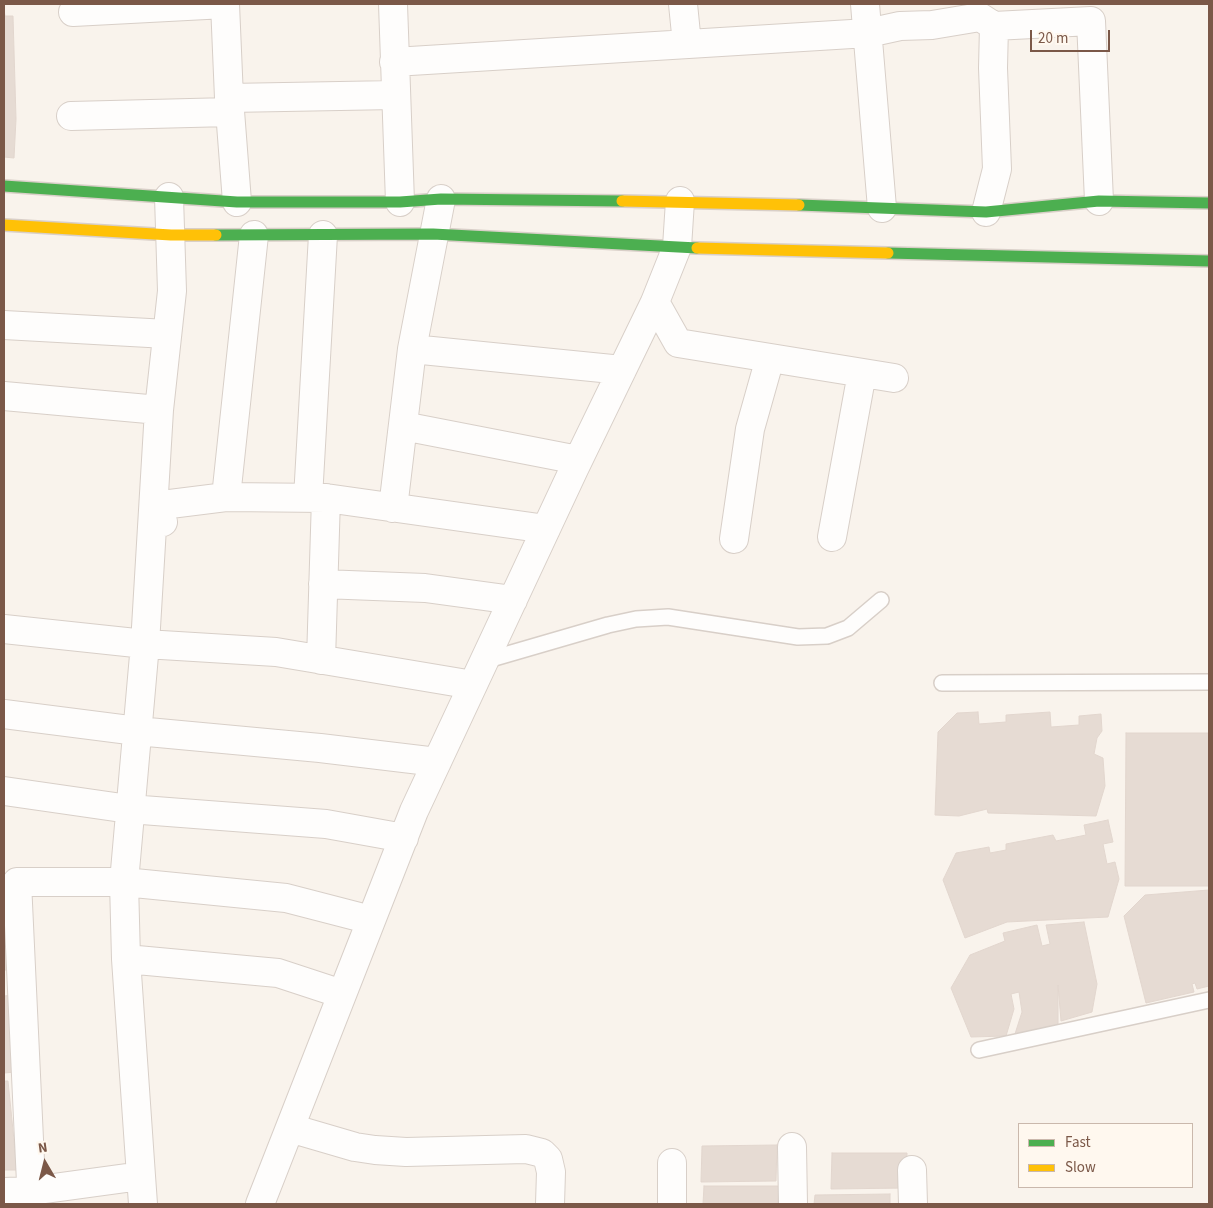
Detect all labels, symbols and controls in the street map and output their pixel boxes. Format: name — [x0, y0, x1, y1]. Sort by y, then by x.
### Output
scale bar — [1033, 20, 1113, 52]
text: 20 m — [1038, 28, 1068, 49]
legend — [1018, 1123, 1193, 1188]
text: Fast — [1065, 1132, 1091, 1153]
north arrow — [20, 1138, 70, 1188]
text: N — [37, 1138, 49, 1159]
text: Slow — [1065, 1157, 1096, 1178]

